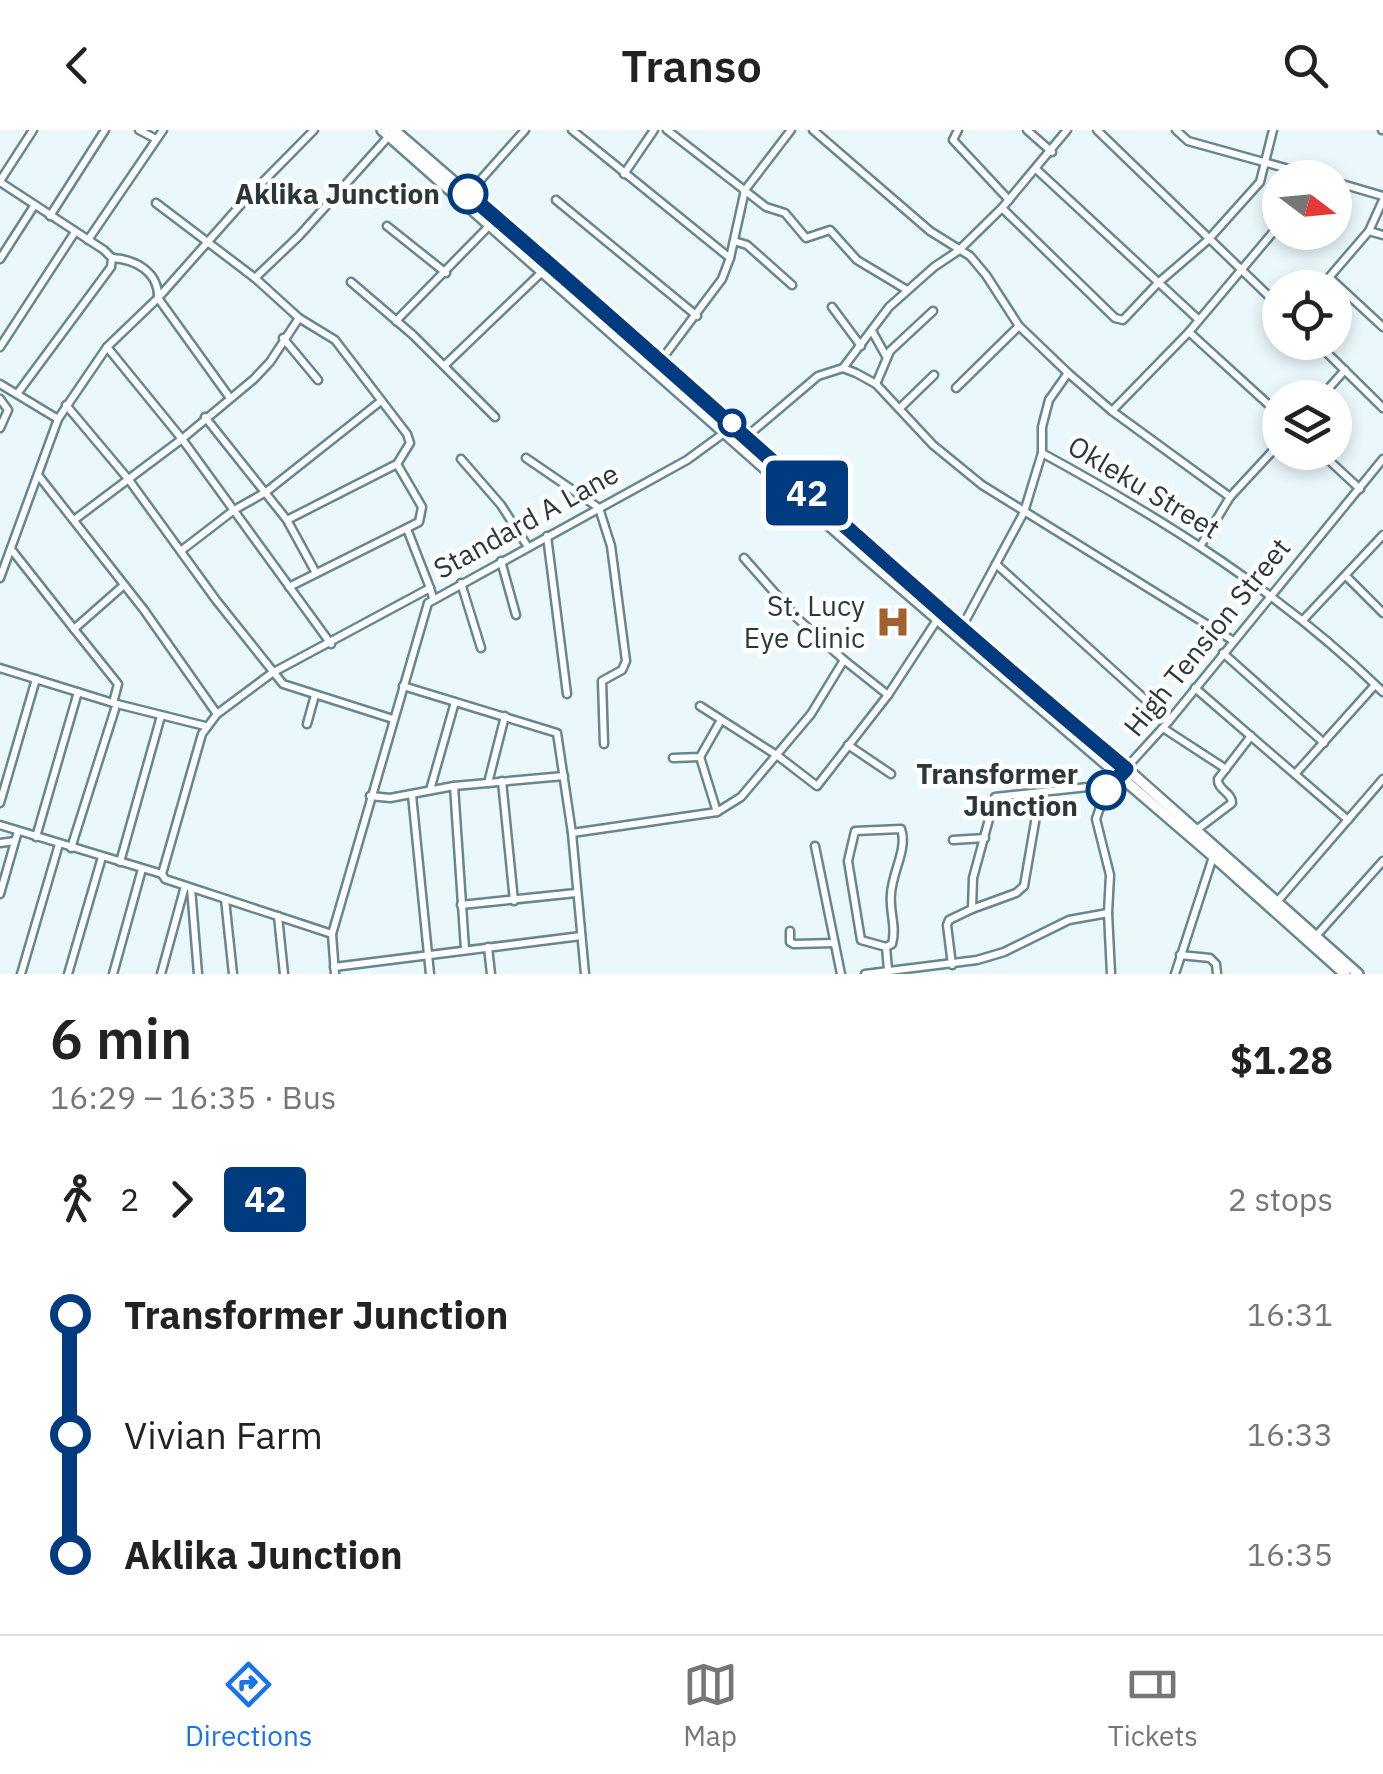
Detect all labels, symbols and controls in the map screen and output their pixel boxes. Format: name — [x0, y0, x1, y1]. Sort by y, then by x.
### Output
text: Transo — [621, 36, 762, 94]
icon: back — [50, 38, 105, 93]
icon: search — [1278, 38, 1333, 93]
north arrow — [1262, 160, 1352, 250]
map controls — [1262, 160, 1352, 470]
place label: Aklika Junction — [235, 175, 440, 212]
marker: Aklika Junction — [449, 175, 487, 213]
button: locate — [1262, 270, 1352, 360]
button: layers — [1262, 380, 1352, 470]
unlabelled marker — [719, 410, 745, 436]
street label: Okleku Street — [1061, 427, 1227, 547]
street label: Standard A Lane — [427, 454, 625, 587]
line badge: 42 — [762, 460, 852, 526]
text: 42 — [786, 470, 828, 516]
street label: High Tension Street — [1115, 530, 1298, 744]
place label: St. Lucy Eye Clinic — [744, 587, 865, 656]
hospital icon: St. Lucy Eye Clinic — [874, 603, 912, 641]
place label: Transformer Junction — [916, 755, 1078, 824]
marker: Transformer Junction — [1087, 771, 1125, 809]
text: 6 min — [50, 1003, 192, 1074]
text: $1.28 — [1230, 1035, 1333, 1084]
text: 16:29 – 16:35 · Bus — [50, 1076, 336, 1118]
icon: walk — [50, 1172, 105, 1227]
icon: forward — [154, 1172, 209, 1227]
text: 42 — [244, 1176, 286, 1222]
text: 2 — [120, 1178, 139, 1220]
text: 2 stops — [1228, 1178, 1333, 1220]
text: Transformer Junction — [124, 1290, 508, 1339]
text: 16:31 — [1247, 1293, 1333, 1335]
text: Vivian Farm — [124, 1410, 323, 1459]
text: 16:33 — [1247, 1413, 1333, 1455]
text: Aklika Junction — [124, 1530, 403, 1579]
text: 16:35 — [1247, 1533, 1333, 1575]
tab: Directions — [185, 1657, 312, 1754]
tab: Map — [683, 1657, 738, 1754]
tab: Tickets — [1108, 1657, 1198, 1754]

